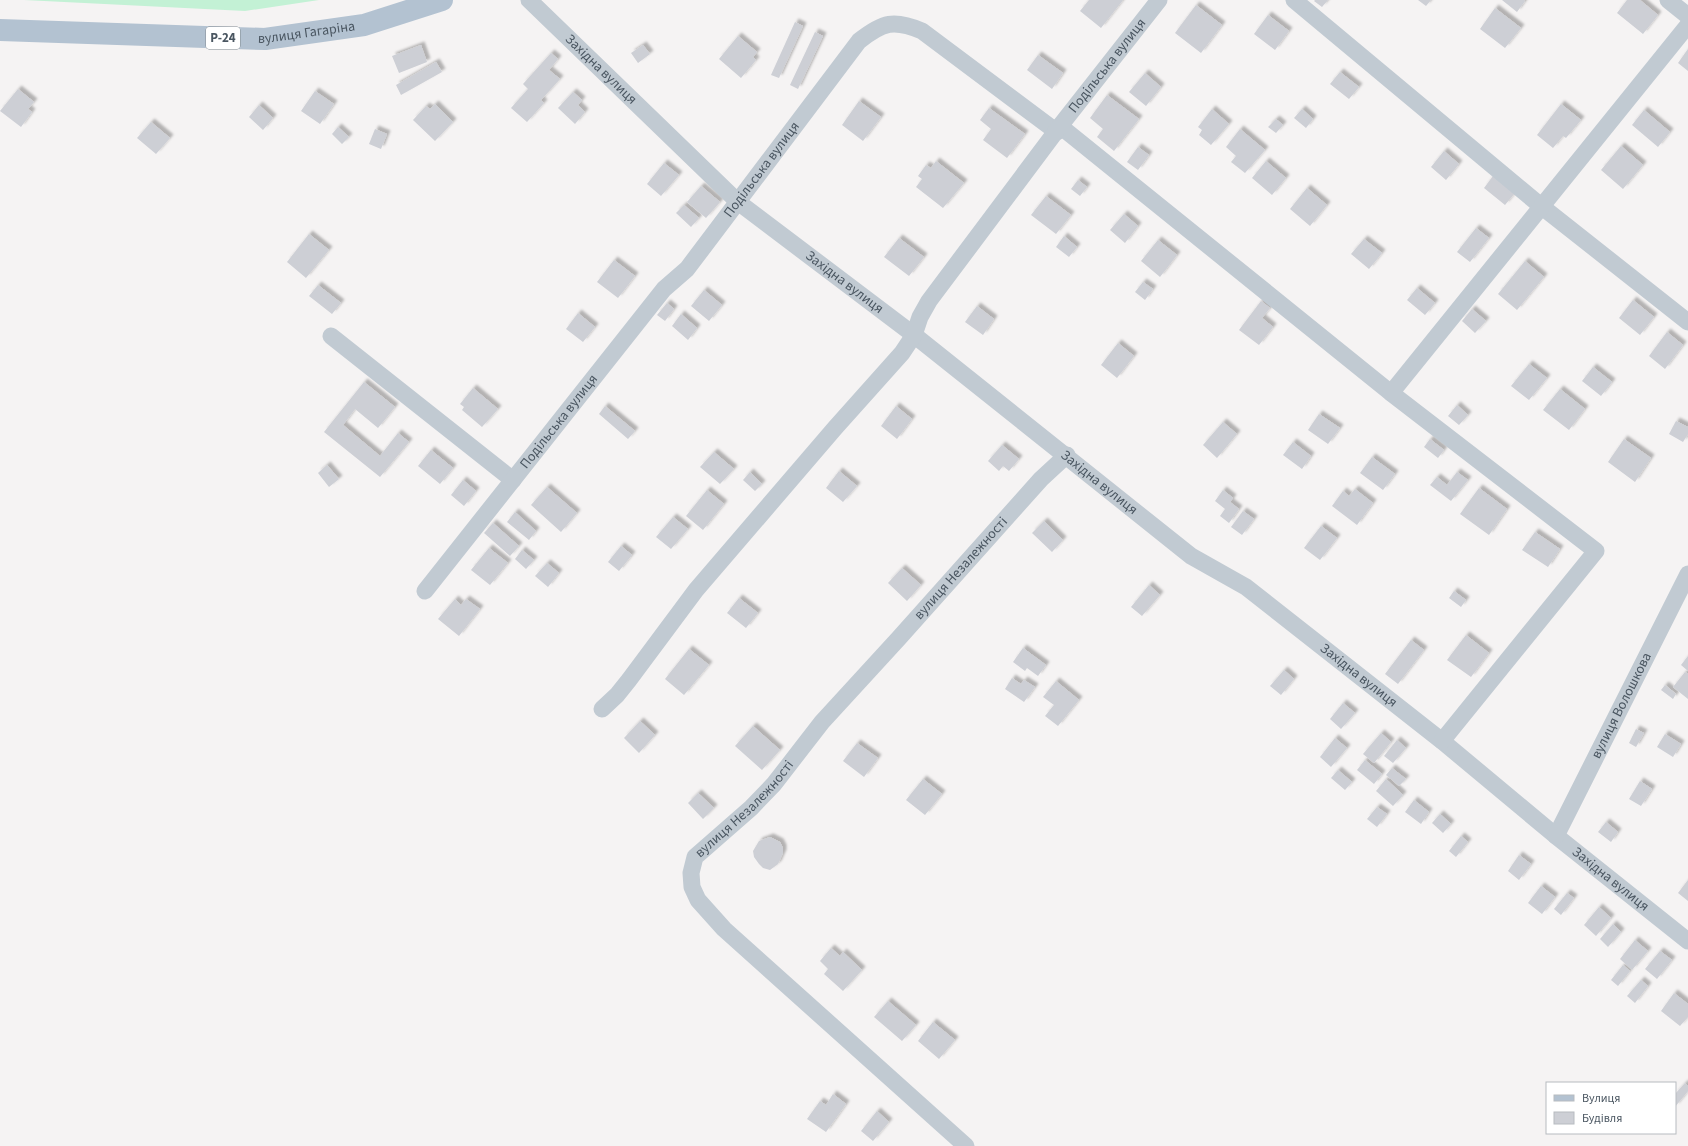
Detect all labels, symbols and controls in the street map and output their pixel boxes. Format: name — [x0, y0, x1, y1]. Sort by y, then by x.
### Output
street label: Подільська вулиця — [1064, 14, 1151, 118]
street label: вулиця Гагаріна — [258, 16, 356, 49]
road number: Р-24 — [206, 27, 240, 49]
street label: Західна вулиця — [560, 30, 641, 109]
street label: Подільська вулиця — [719, 117, 805, 222]
street label: Західна вулиця — [801, 246, 888, 319]
street label: Подільська вулиця — [515, 370, 603, 473]
street label: Західна вулиця — [1056, 446, 1142, 520]
street label: вулиця Незалежності — [910, 513, 1012, 624]
street label: Західна вулиця — [1316, 639, 1402, 712]
street label: вулиця Волошкова — [1587, 649, 1657, 762]
street label: вулиця Незалежності — [691, 756, 799, 862]
street label: Західна вулиця — [1568, 842, 1653, 916]
legend — [1546, 1082, 1676, 1134]
text: Вулиця — [1582, 1090, 1620, 1107]
text: Будівля — [1582, 1110, 1622, 1127]

